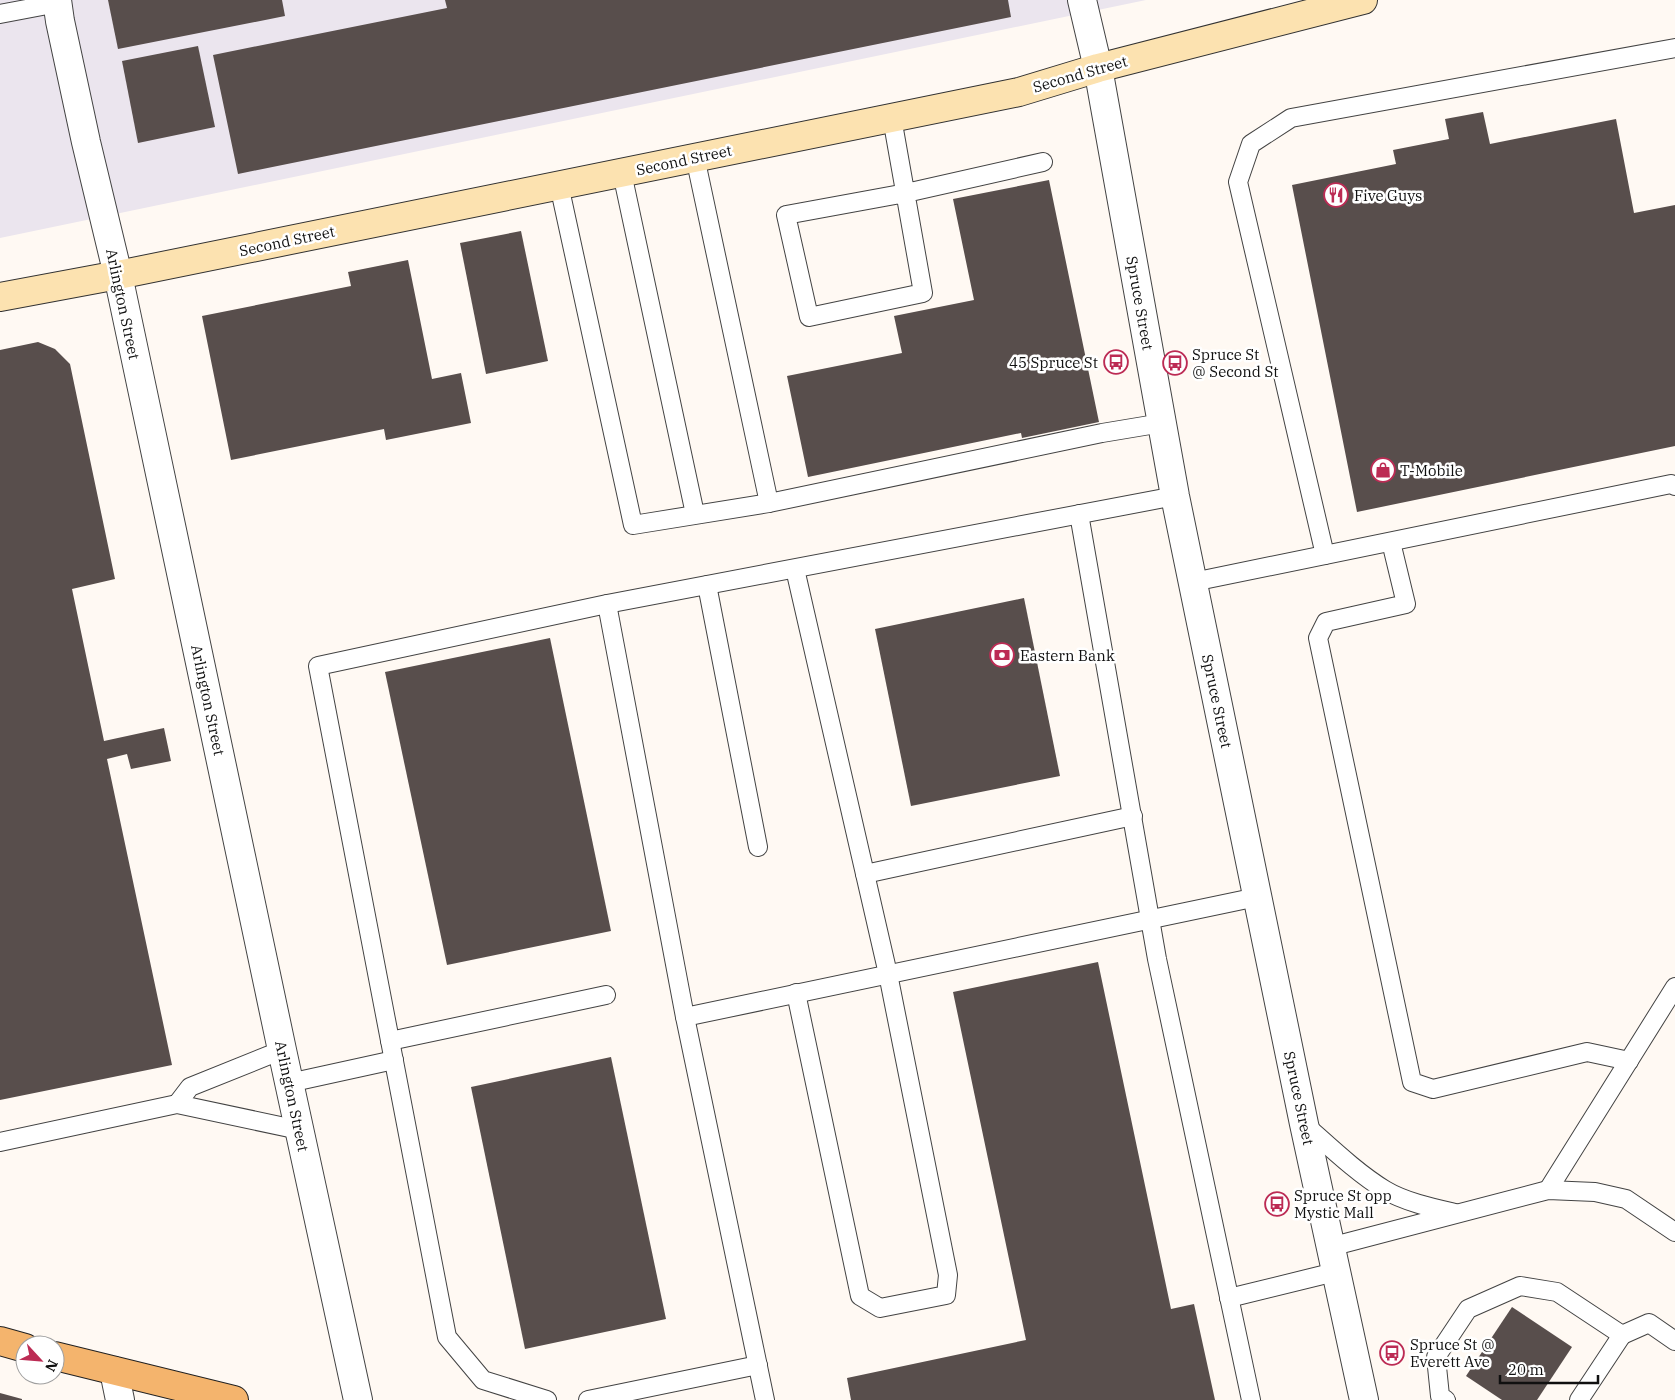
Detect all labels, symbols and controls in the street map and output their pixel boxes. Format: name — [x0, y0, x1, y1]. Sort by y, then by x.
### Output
street label: Second Street — [1031, 51, 1129, 97]
street label: Second Street — [634, 141, 734, 179]
restaurant icon: Five Guys — [1323, 182, 1349, 208]
place label: Five Guys — [1354, 186, 1422, 205]
street label: Second Street — [237, 222, 337, 260]
street label: Arlington Street — [102, 247, 144, 361]
street label: Spruce Street — [1122, 254, 1158, 352]
place label: Spruce St @ Second St — [1192, 345, 1279, 381]
bus stop icon: 45 Spruce St — [1103, 349, 1129, 375]
bus stop icon: Spruce St @ Second St — [1162, 350, 1188, 376]
place label: 45 Spruce St — [1009, 353, 1098, 372]
shop icon: T-Mobile — [1370, 457, 1396, 483]
place label: T-Mobile — [1400, 461, 1463, 480]
bank icon: Eastern Bank — [989, 642, 1015, 668]
street label: Arlington Street — [187, 643, 229, 757]
place label: Eastern Bank — [1020, 646, 1115, 665]
street label: Spruce Street — [1198, 652, 1236, 750]
street label: Arlington Street — [271, 1039, 313, 1153]
street label: Spruce Street — [1280, 1049, 1318, 1147]
place label: Spruce St opp Mystic Mall — [1294, 1186, 1392, 1222]
bus stop icon: Spruce St opp Mystic Mall — [1264, 1191, 1290, 1217]
north arrow — [15, 1335, 65, 1385]
place label: Spruce St @ Everett Ave — [1410, 1335, 1495, 1371]
bus stop icon: Spruce St @ Everett Ave — [1379, 1340, 1405, 1366]
scale bar — [1500, 1352, 1598, 1384]
text: N — [41, 1357, 62, 1375]
text: 20 m — [1508, 1360, 1544, 1379]

